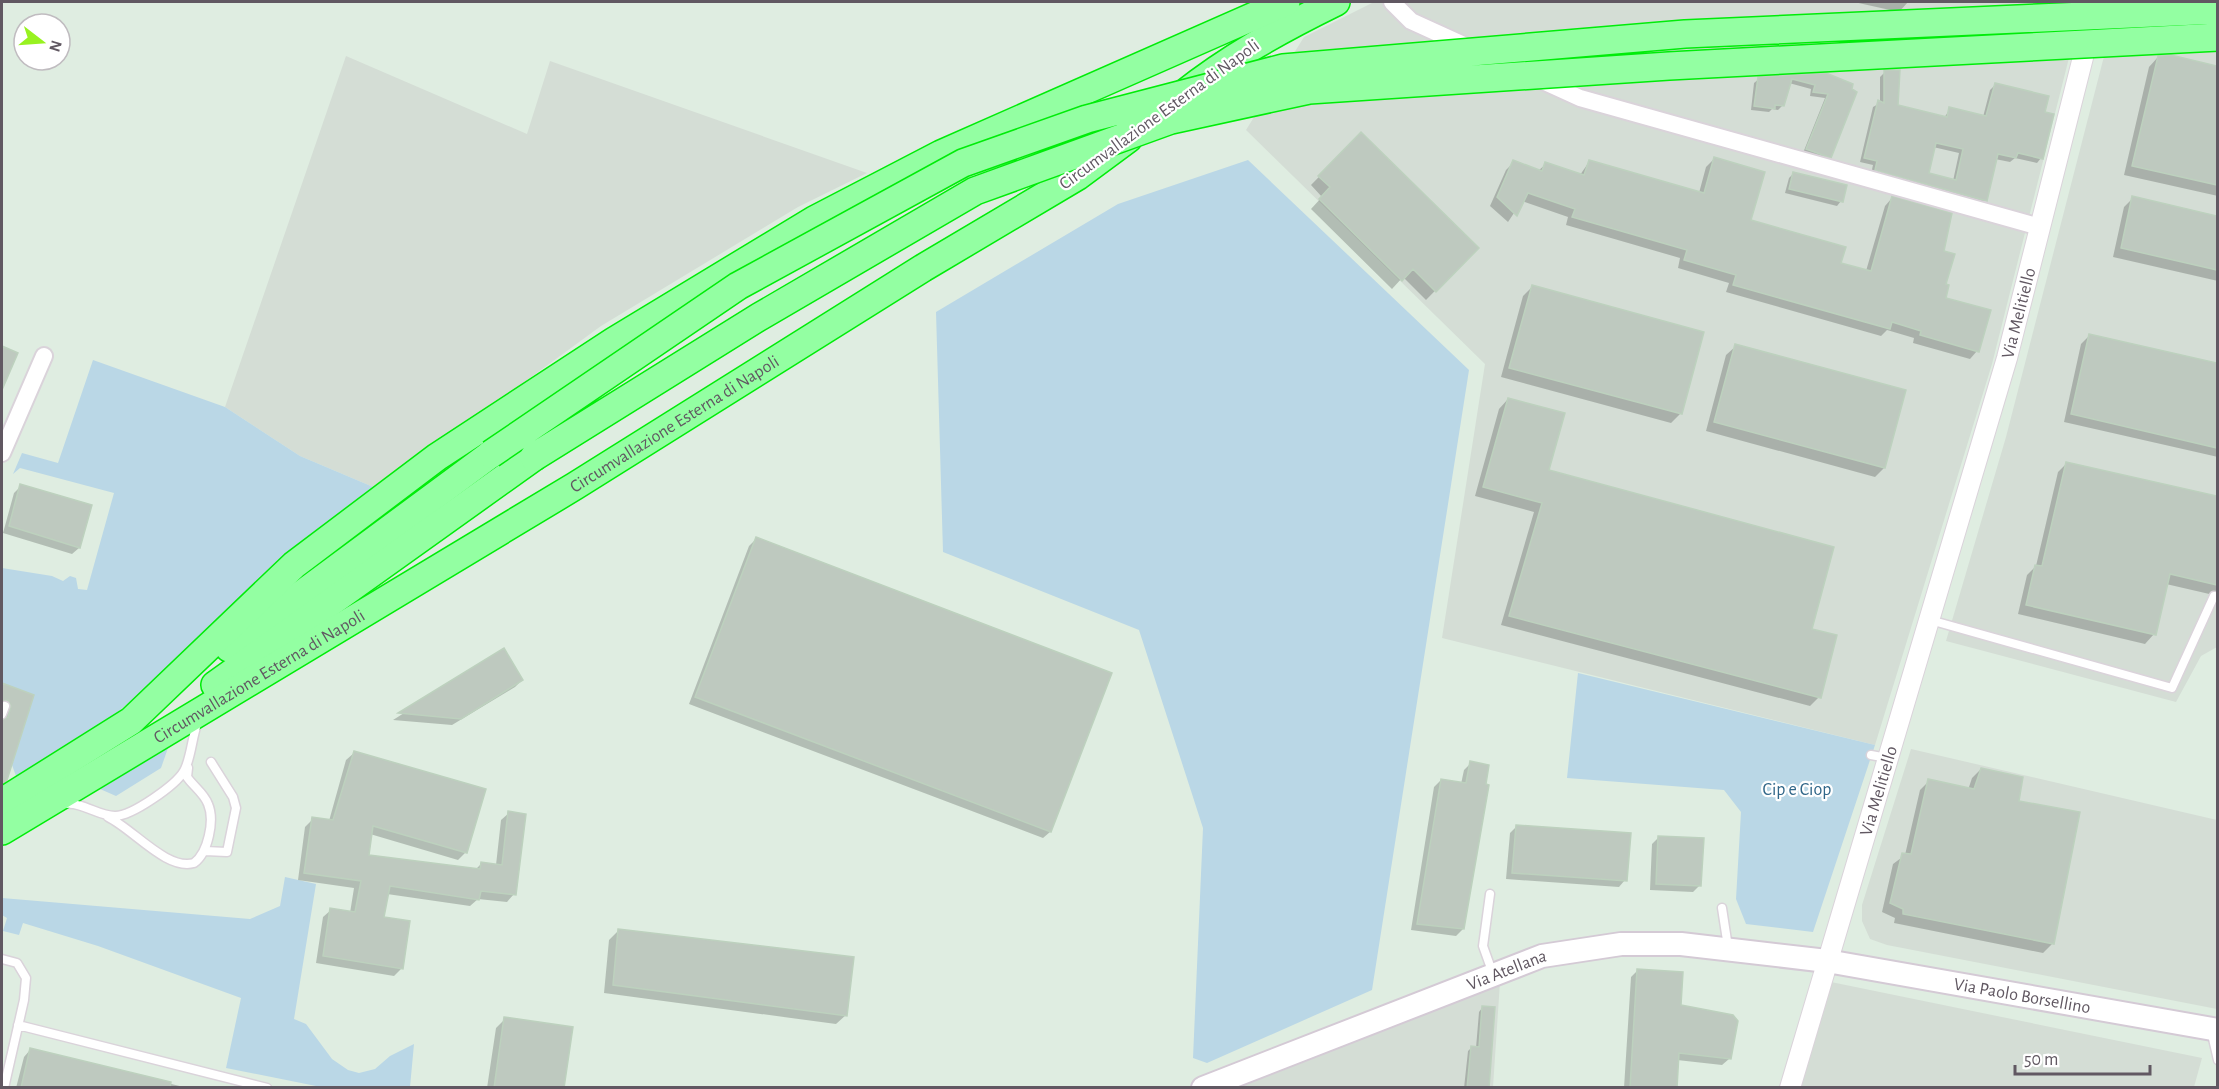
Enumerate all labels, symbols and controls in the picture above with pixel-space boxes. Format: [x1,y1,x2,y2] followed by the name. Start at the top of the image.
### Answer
[12,12,72,72] north arrow
[1056,36,1263,193] street label: Circumvallazione Esterna di Napoli
[46,38,65,54] text: N
[1999,266,2040,361] street label: Via Melitiello
[567,353,782,497] street label: Circumvallazione Esterna di Napoli
[151,607,368,747] street label: Circumvallazione Esterna di Napoli
[1857,744,1901,838] street label: Via Melitiello
[1763,781,1831,799] park label: Cip e Ciop
[1465,947,1548,994] street label: Via Atellana
[1952,976,2092,1017] street label: Via Paolo Borsellino
[2015,1038,2150,1076] scale bar
[2024,1051,2058,1069] text: 50 m

